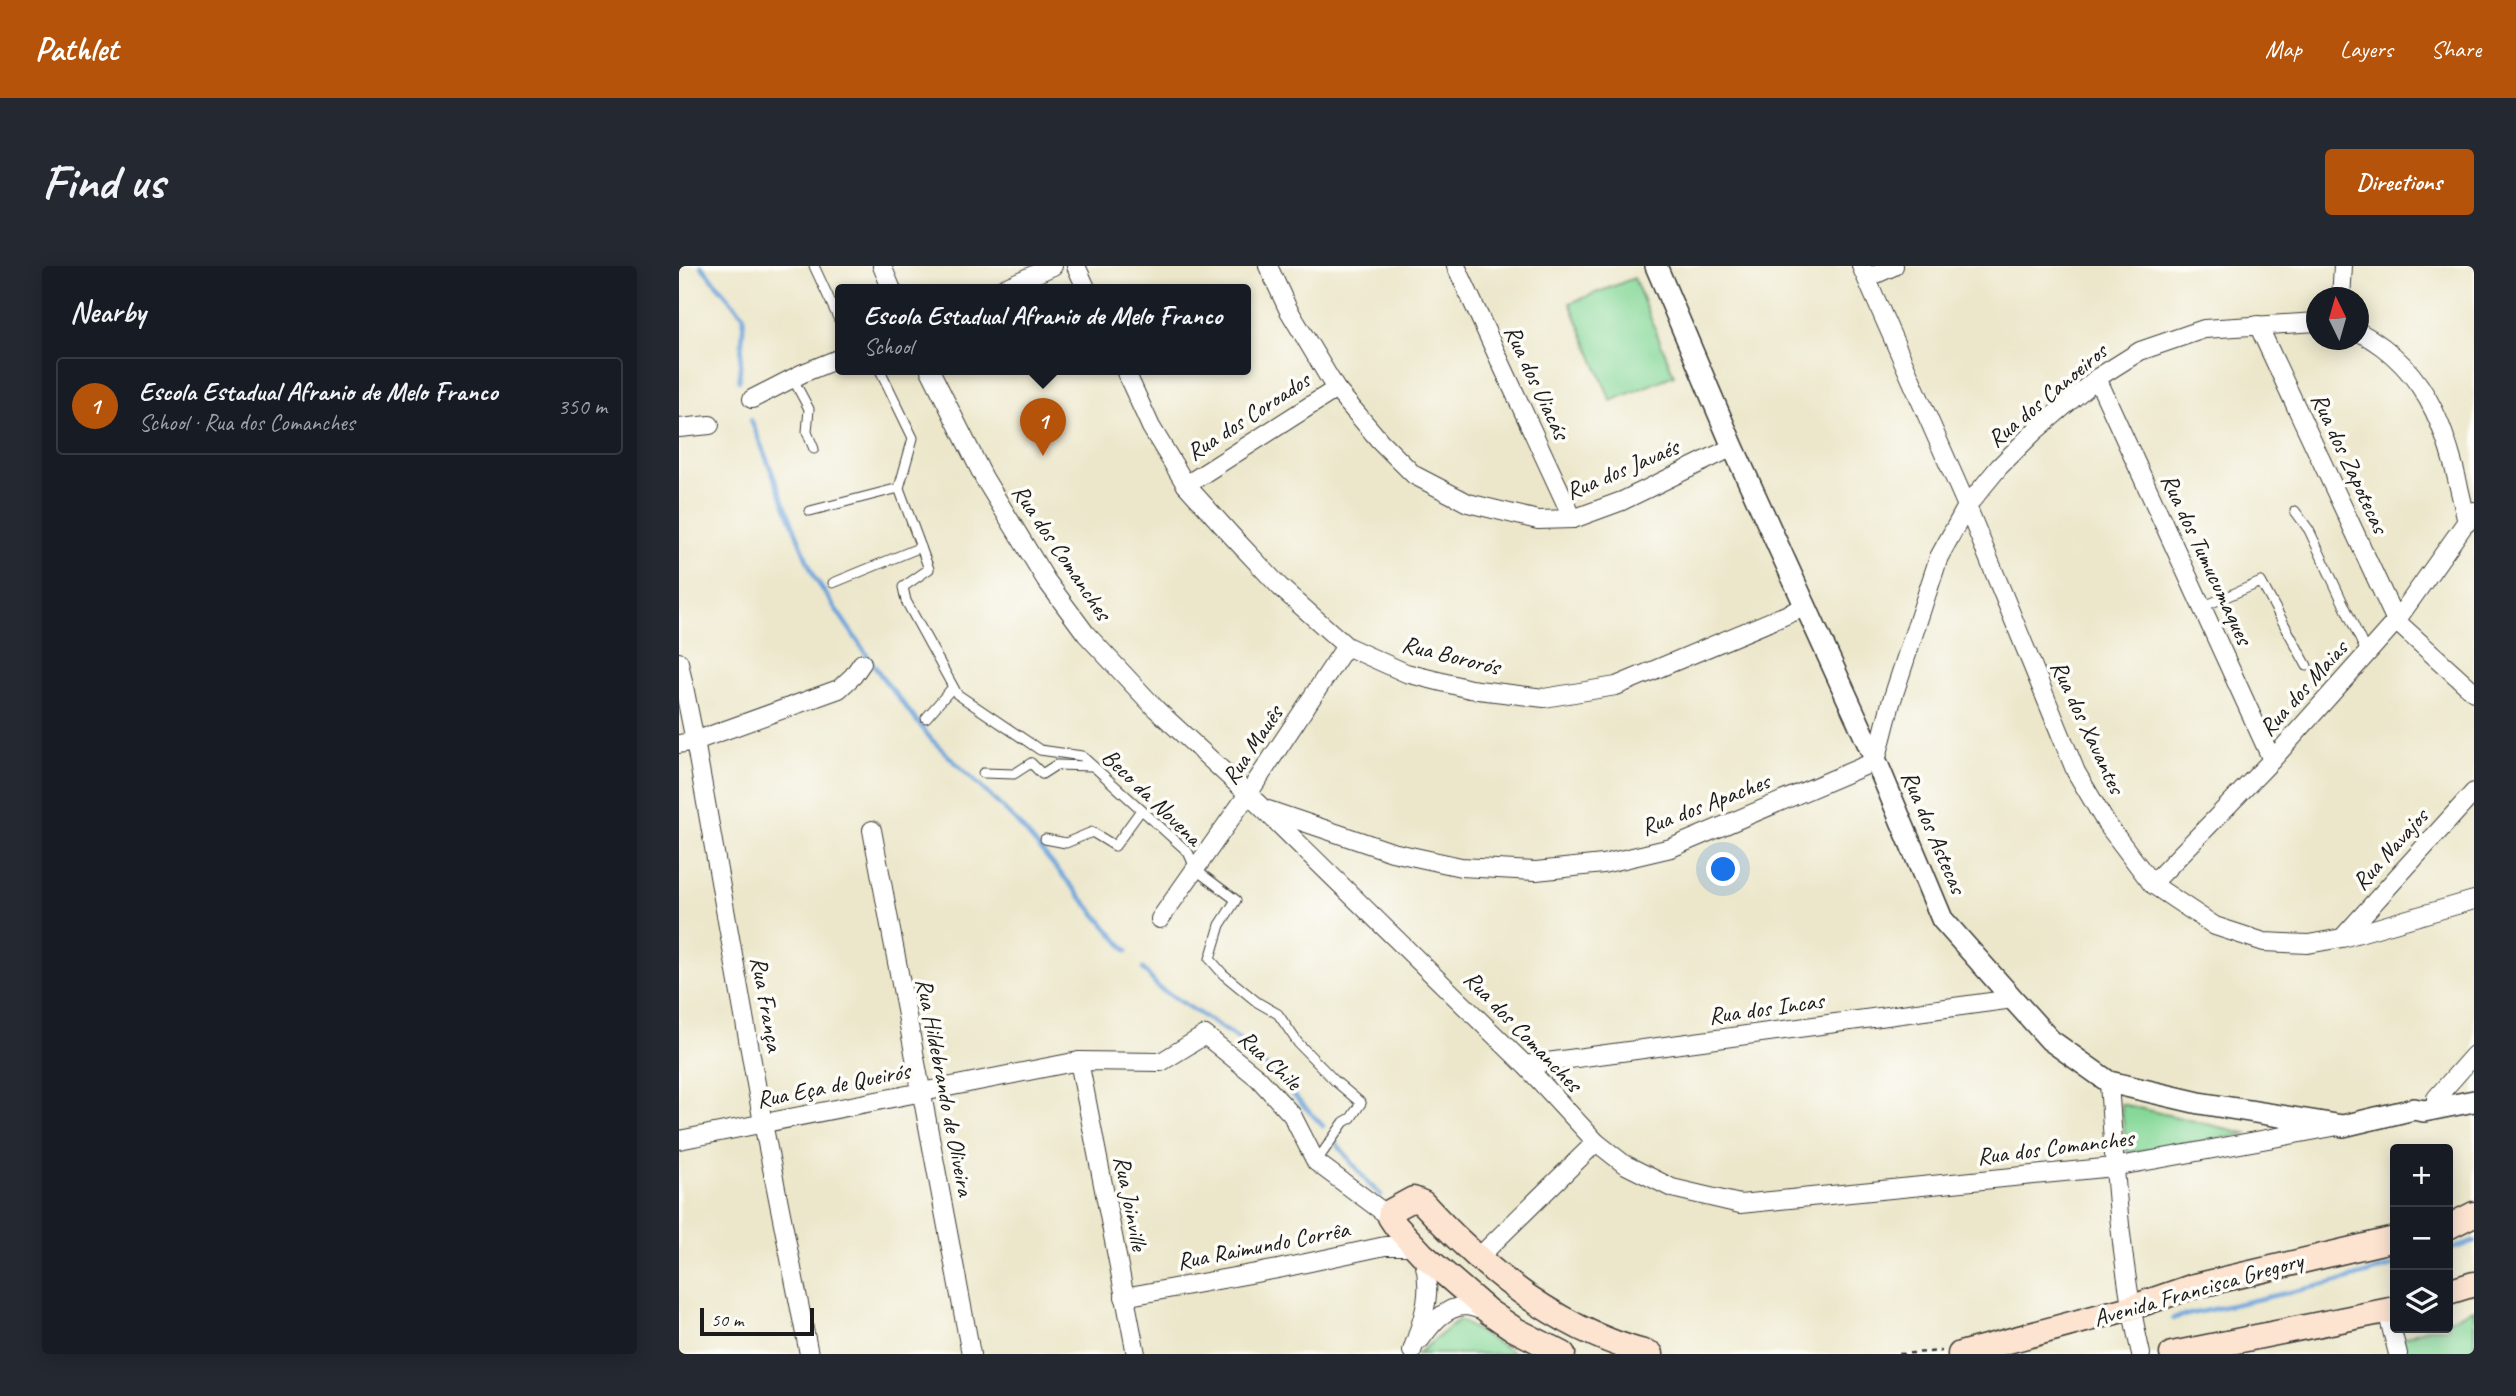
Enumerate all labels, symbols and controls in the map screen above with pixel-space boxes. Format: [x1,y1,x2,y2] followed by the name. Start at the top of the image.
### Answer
[35,28,118,70] text: Pathlet
[2265,34,2302,64] text: Map
[2340,34,2393,64] text: Layers
[2431,34,2481,64] text: Share
[2325,149,2474,215] button: Directions
[42,151,164,213] text: Find us
[835,284,1251,375] popup
[2306,287,2369,350] north arrow
[70,293,146,331] text: Nearby
[864,299,1222,332] text: Escola Estadual Afranio de Melo Franco
[1498,320,1578,446] street label: Rua dos Uiacás
[864,332,913,361] text: School
[1981,335,2114,454] street label: Rua dos Canoeiros
[1181,364,1317,467] street label: Rua dos Coroados
[139,375,498,408] text: Escola Estadual Afranio de Melo Franco
[2304,388,2396,540] street label: Rua dos Zapotecas
[90,392,100,421] text: 1
[558,392,607,421] text: 350 m
[1020,398,1066,456] pin: 1
[139,408,355,437] text: School · Rua dos Comanches
[1561,431,1685,506] street label: Rua dos Javaés
[2154,469,2261,652] street label: Rua dos Tumucumaques
[1006,478,1120,628] street label: Rua dos Comanches
[1399,628,1506,682] street label: Rua Bororós
[2252,633,2355,742] street label: Rua dos Maias
[2044,656,2133,800] street label: Rua dos Xavantes
[1215,698,1291,790] street label: Rua Mauês
[1096,742,1210,854] street label: Beco da Novena
[1636,765,1775,842] street label: Rua dos Apaches
[1895,766,1974,900] street label: Rua dos Astecas
[2346,801,2436,896] street label: Rua Navajos
[1706,852,1740,886] your location
[744,954,790,1055] street label: Rua França
[1458,964,1590,1100] street label: Rua dos Comanches
[909,976,981,1200] street label: Rua Hildebrando de Oliveira
[1706,985,1827,1031] street label: Rua dos Incas
[1232,1023,1309,1098] street label: Rua Chile
[754,1055,915,1115] street label: Rua Eça de Queirós
[1975,1122,2138,1171] street label: Rua dos Comanches
[2390,1144,2453,1333] map controls
[2390,1144,2453,1207] button: +
[1107,1153,1155,1255] street label: Rua Joinville
[2390,1207,2453,1270] button: −
[1174,1213,1353,1276] street label: Rua Raimundo Corrêa
[2090,1244,2308,1333] street label: Avenida Francisca Gregory
[2390,1270,2453,1333] button: layers
[700,1305,814,1337] scale bar
[711,1308,743,1332] text: 50 m

